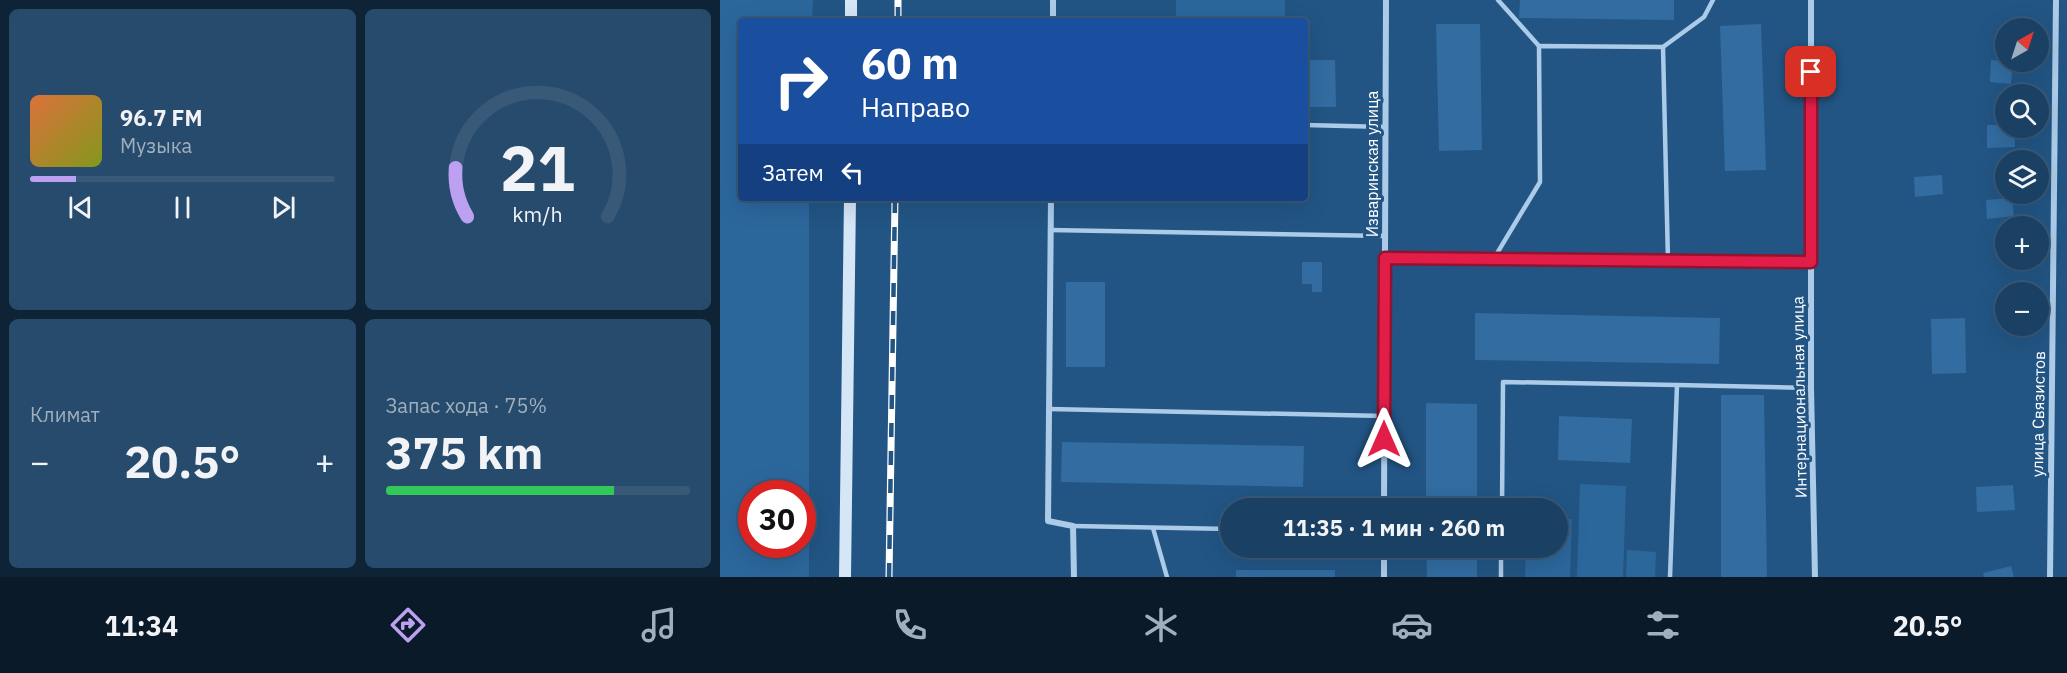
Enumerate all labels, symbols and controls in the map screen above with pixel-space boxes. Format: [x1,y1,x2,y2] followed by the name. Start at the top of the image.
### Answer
[1995,18,2049,72] north arrow
[1995,18,2049,336] map controls
[861,36,959,91] text: 60 m
[762,42,840,120] icon: right
[1785,46,1836,97] pin
[1794,55,1827,88] icon: arrive
[1995,84,2049,138] button: search
[861,89,970,124] text: Направо
[1362,90,1382,237] street label: Изваринская улица
[120,103,203,132] text: 96.7 FM
[500,127,575,208] text: 21
[120,132,192,159] text: Музыка
[1995,150,2049,204] button: layers
[836,156,869,189] icon: left
[762,158,824,187] text: Затем
[64,191,97,224] icon: previous
[166,191,199,224] icon: pause
[267,191,300,224] icon: next
[513,200,563,228] text: km/h
[1995,216,2049,270] button: +
[1995,282,2049,336] button: −
[1787,295,1811,498] street label: Интернациональная улица
[2027,351,2049,477] street label: улица Связистов
[386,392,547,419] text: Запас хода · 75%
[30,401,100,428] text: Климат
[1352,407,1416,471] position arrow
[386,423,543,481] text: 375 km
[124,432,240,490] text: 20.5°
[30,440,50,483] text: −
[315,440,334,483] text: +
[738,480,816,558] speed limit sign: 30
[1283,513,1505,542] text: 11:35 · 1 мин · 260 m
[387,604,429,646] icon: directions
[638,604,680,646] icon: music
[889,604,931,646] icon: phone
[1140,604,1182,646] icon: climate
[1391,604,1433,646] icon: car
[1642,604,1684,646] icon: filters
[104,608,178,643] text: 11:34
[1893,608,1962,643] text: 20.5°

